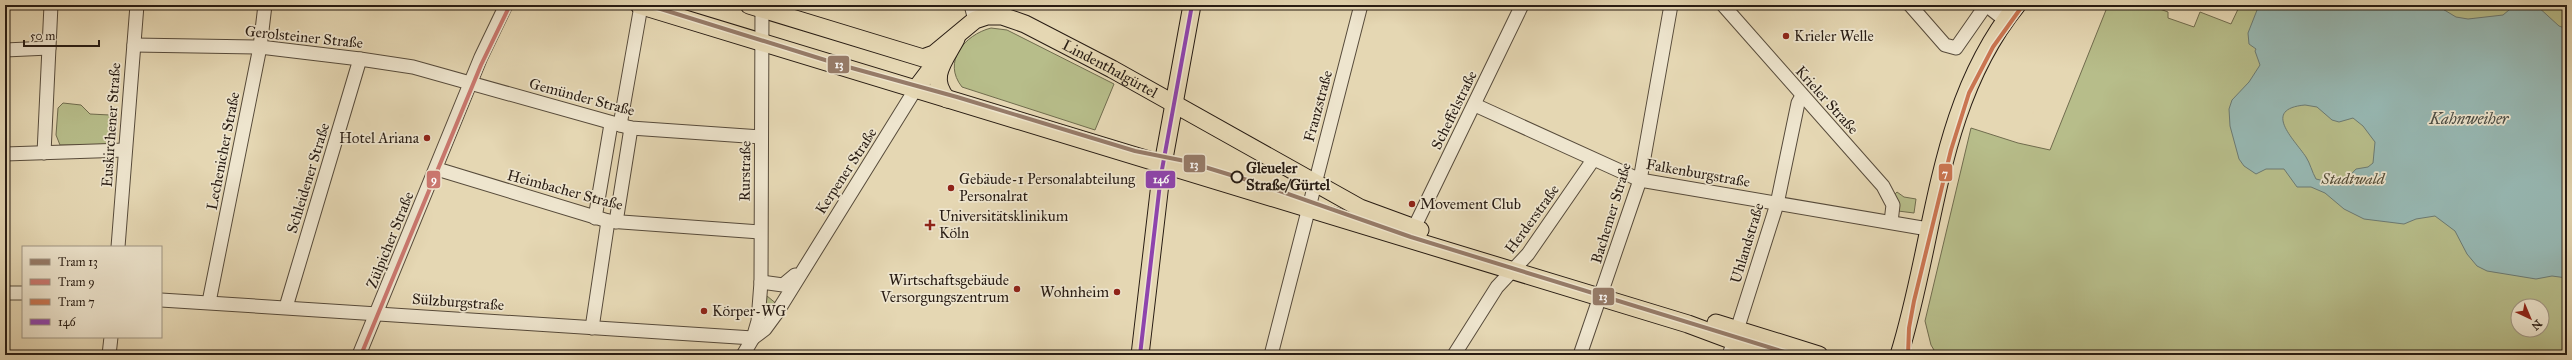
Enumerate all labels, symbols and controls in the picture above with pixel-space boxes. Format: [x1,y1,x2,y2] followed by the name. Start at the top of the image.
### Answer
[24,22,99,48] scale bar
[244,22,364,52] street label: Gerolsteiner Straße
[1794,27,1874,45] place label: Krieler Welle
[30,29,55,43] text: 50 m
[1781,31,1791,41] marker: Krieler Welle
[1059,36,1162,102] street label: Lindenthalgürtel
[827,55,850,74] line badge: 13
[835,58,843,72] text: 13
[98,62,124,188] street label: Euskirchener Straße
[1792,62,1862,138] street label: Krieler Straße
[1300,68,1336,144] street label: Franzstraße
[1427,68,1481,152] street label: Scheffelstraße
[527,74,637,120] street label: Gemünder Straße
[203,90,243,212] street label: Lechenicher Straße
[2428,109,2510,128] water label: Kahnweiher
[283,121,333,235] street label: Schleidener Straße
[811,124,881,218] street label: Kerpener Straße
[339,129,420,147] place label: Hotel Ariana
[422,133,432,143] marker: Hotel Ariana
[735,140,755,202] street label: Rurstraße
[1183,154,1206,173] line badge: 13
[1644,155,1752,191] street label: Falkenburgstraße
[1190,158,1198,172] text: 13
[1246,159,1331,194] place label: Gleueler Straße/Gürtel
[1587,160,1635,266] street label: Bachemer Straße
[1938,163,1953,182] line badge: 7
[505,166,625,214] street label: Heimbacher Straße
[1942,167,1948,180] text: 7
[426,170,441,189] line badge: 9
[959,170,1136,205] place label: Gebäude-1 Personalabteilung Personalrat
[1145,170,1176,189] line badge: 146
[1230,170,1244,184] marker: Gleueler Straße/Gürtel
[2321,170,2386,188] park label: Stadtwald
[431,173,437,187] text: 9
[1153,173,1170,187] text: 146
[1501,181,1563,257] street label: Herderstraße
[946,183,956,193] marker: Gebäude-1 Personalabteilung Personalrat
[362,189,418,291] street label: Zülpicher Straße
[1420,195,1521,213] place label: Movement Club
[1407,199,1417,209] marker: Movement Club
[1726,201,1768,285] street label: Uhlandstraße
[939,207,1069,242] place label: Universitätsklinikum Köln
[924,219,936,231] marker: Universitätsklinikum Köln
[22,246,162,338] legend
[58,255,98,269] text: Tram 13
[879,271,1009,306] place label: Wirtschaftsgebäude Versorgungszentrum
[58,275,95,289] text: Tram 9
[1040,283,1109,301] place label: Wohnheim
[1012,284,1022,294] marker: Wirtschaftsgebäude Versorgungszentrum
[1112,287,1122,297] marker: Wohnheim
[1592,287,1615,306] line badge: 13
[411,290,505,314] street label: Sülzburgstraße
[1599,290,1607,304] text: 13
[58,295,95,309] text: Tram 7
[2510,298,2550,338] north arrow
[712,302,786,320] place label: Körper-WG
[699,306,709,316] marker: Körper-WG
[58,315,76,329] text: 146
[2528,317,2544,333] text: N

